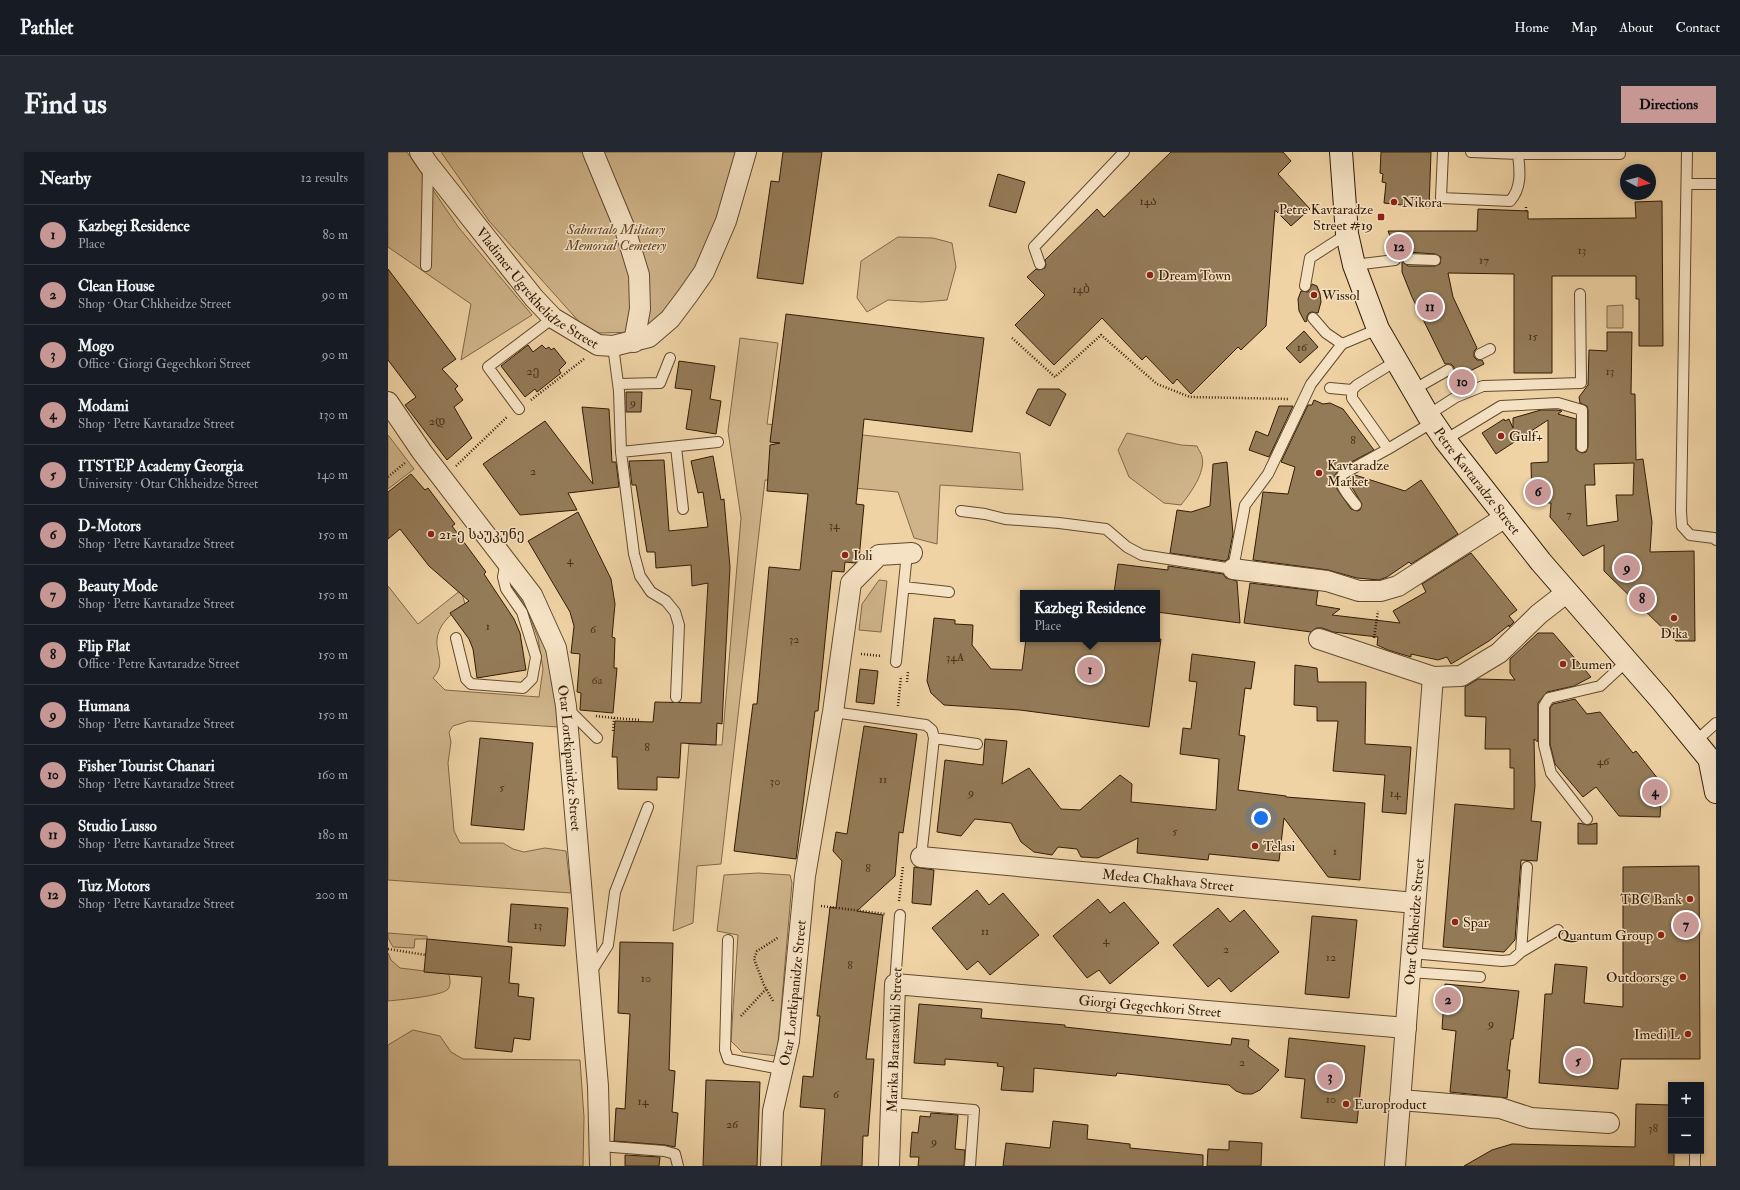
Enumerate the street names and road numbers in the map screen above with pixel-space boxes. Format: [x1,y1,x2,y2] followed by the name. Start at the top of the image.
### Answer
[472,224,602,353] street label: Vladimer Ugrekhelidze Street
[1430,424,1524,538] street label: Petre Kavtaradze Street
[553,684,585,832] street label: Otar Lortkipanidze Street
[1401,857,1428,986] street label: Otar Chkheidze Street
[1101,866,1235,895] street label: Medea Chakhava Street
[776,919,810,1068] street label: Otar Lortkipanidze Street
[883,967,906,1113] street label: Marika Baratasvhili Street
[1078,992,1222,1021] street label: Giorgi Gegechkori Street

